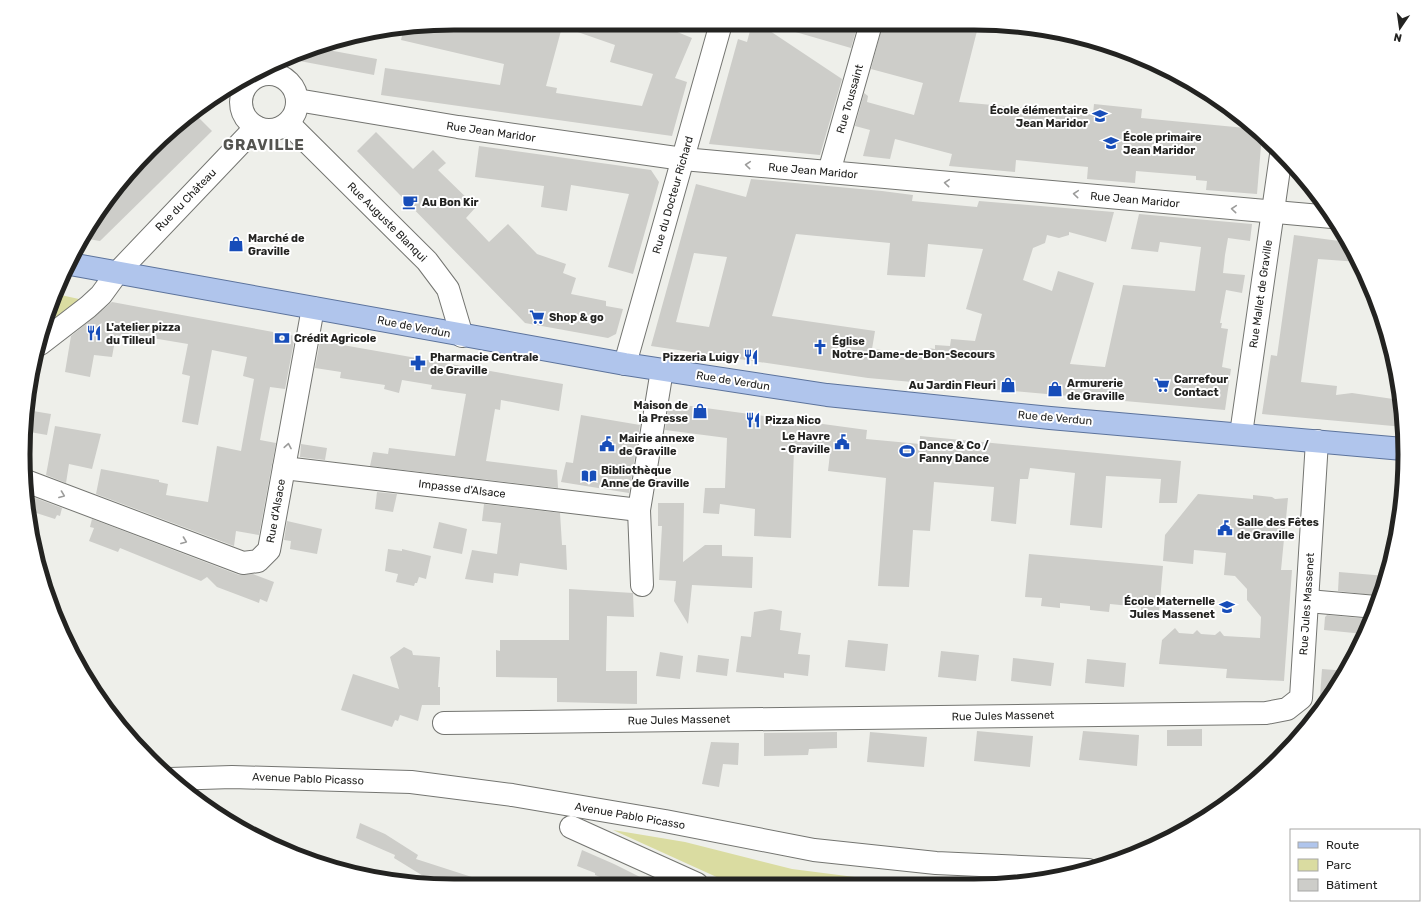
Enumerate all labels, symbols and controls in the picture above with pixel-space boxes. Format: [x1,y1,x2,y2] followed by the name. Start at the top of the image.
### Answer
[1380,8,1420,48] north arrow
[1392,30,1403,44] text: N
[834,62,866,135] street label: Rue Toussaint
[990,104,1088,130] place label: École élémentaire Jean Maridor
[1091,107,1109,125] school or university icon: École élémentaire Jean Maridor
[446,119,537,145] street label: Rue Jean Maridor
[1123,131,1202,157] place label: École primaire Jean Maridor
[1102,134,1120,152] school or university icon: École primaire Jean Maridor
[650,135,696,255] street label: Rue du Docteur Richard
[223,136,305,154] district label: GRAVILLE
[745,160,751,169] one-way arrow
[768,161,859,181] street label: Rue Jean Maridor
[153,166,219,234] street label: Rue du Château
[944,178,950,187] one-way arrow
[345,180,429,264] street label: Rue Auguste Blanqui
[1073,190,1079,199] one-way arrow
[1090,190,1181,210] street label: Rue Jean Maridor
[401,193,419,211] cafe icon: Au Bon Kir
[422,196,479,209] place label: Au Bon Kir
[1231,205,1237,214] one-way arrow
[248,232,305,258] place label: Marché de Graville
[227,235,245,253] shop icon: Marché de Graville
[1247,239,1275,349] street label: Rue Mallet de Graville
[528,308,546,326] supermarket icon: Shop & go
[549,311,604,324] place label: Shop & go
[376,314,452,340] street label: Rue de Verdun
[106,321,181,347] place label: L'atelier pizza du Tilleul
[85,324,103,342] restaurant icon: L'atelier pizza du Tilleul
[273,329,291,347] bank icon: Crédit Agricole
[294,332,377,345] place label: Crédit Agricole
[832,335,995,361] place label: Église Notre-Dame-de-Bon-Secours
[811,338,829,356] church icon: Église Notre-Dame-de-Bon-Secours
[742,348,760,366] restaurant icon: Pizzeria Luigy
[430,351,539,377] place label: Pharmacie Centrale de Graville
[663,351,739,364] place label: Pizzeria Luigy
[409,354,427,372] pharmacy icon: Pharmacie Centrale de Graville
[695,369,771,393] street label: Rue de Verdun
[1174,373,1228,399] place label: Carrefour Contact
[999,376,1017,394] shop icon: Au Jardin Fleuri
[1153,376,1171,394] supermarket icon: Carrefour Contact
[1067,377,1125,403] place label: Armurerie de Graville
[909,379,996,392] place label: Au Jardin Fleuri
[1046,380,1064,398] shop icon: Armurerie de Graville
[634,399,688,425] place label: Maison de la Presse
[691,402,709,420] shop icon: Maison de la Presse
[1017,408,1093,428] street label: Rue de Verdun
[744,411,762,429] restaurant icon: Pizza Nico
[765,414,821,427] place label: Pizza Nico
[781,430,830,456] place label: Le Havre - Graville
[619,432,695,458] place label: Mairie annexe de Graville
[833,433,851,451] public building icon: Le Havre - Graville
[598,435,616,453] public building icon: Mairie annexe de Graville
[919,439,990,465] place label: Dance & Co / Fanny Dance
[898,442,916,460] sports icon: Dance & Co / Fanny Dance
[283,443,292,449] one-way arrow
[601,464,690,490] place label: Bibliothèque Anne de Graville
[580,467,598,485] library icon: Bibliothèque Anne de Graville
[418,477,506,501] street label: Impasse d'Alsace
[264,478,288,544] street label: Rue d'Alsace
[59,490,66,498] one-way arrow
[1237,516,1319,542] place label: Salle des Fêtes de Graville
[1216,519,1234,537] public building icon: Salle des Fêtes de Graville
[180,536,187,544] one-way arrow
[1297,552,1317,656] street label: Rue Jules Massenet
[1124,595,1215,621] place label: École Maternelle Jules Massenet
[1218,598,1236,616] school or university icon: École Maternelle Jules Massenet
[952,709,1055,723] street label: Rue Jules Massenet
[628,713,731,727] street label: Rue Jules Massenet
[252,771,364,787] street label: Avenue Pablo Picasso
[574,800,686,832] street label: Avenue Pablo Picasso
[1290,829,1420,901] legend
[1326,838,1360,852] text: Route
[1326,858,1352,872] text: Parc
[1326,878,1378,892] text: Bâtiment

